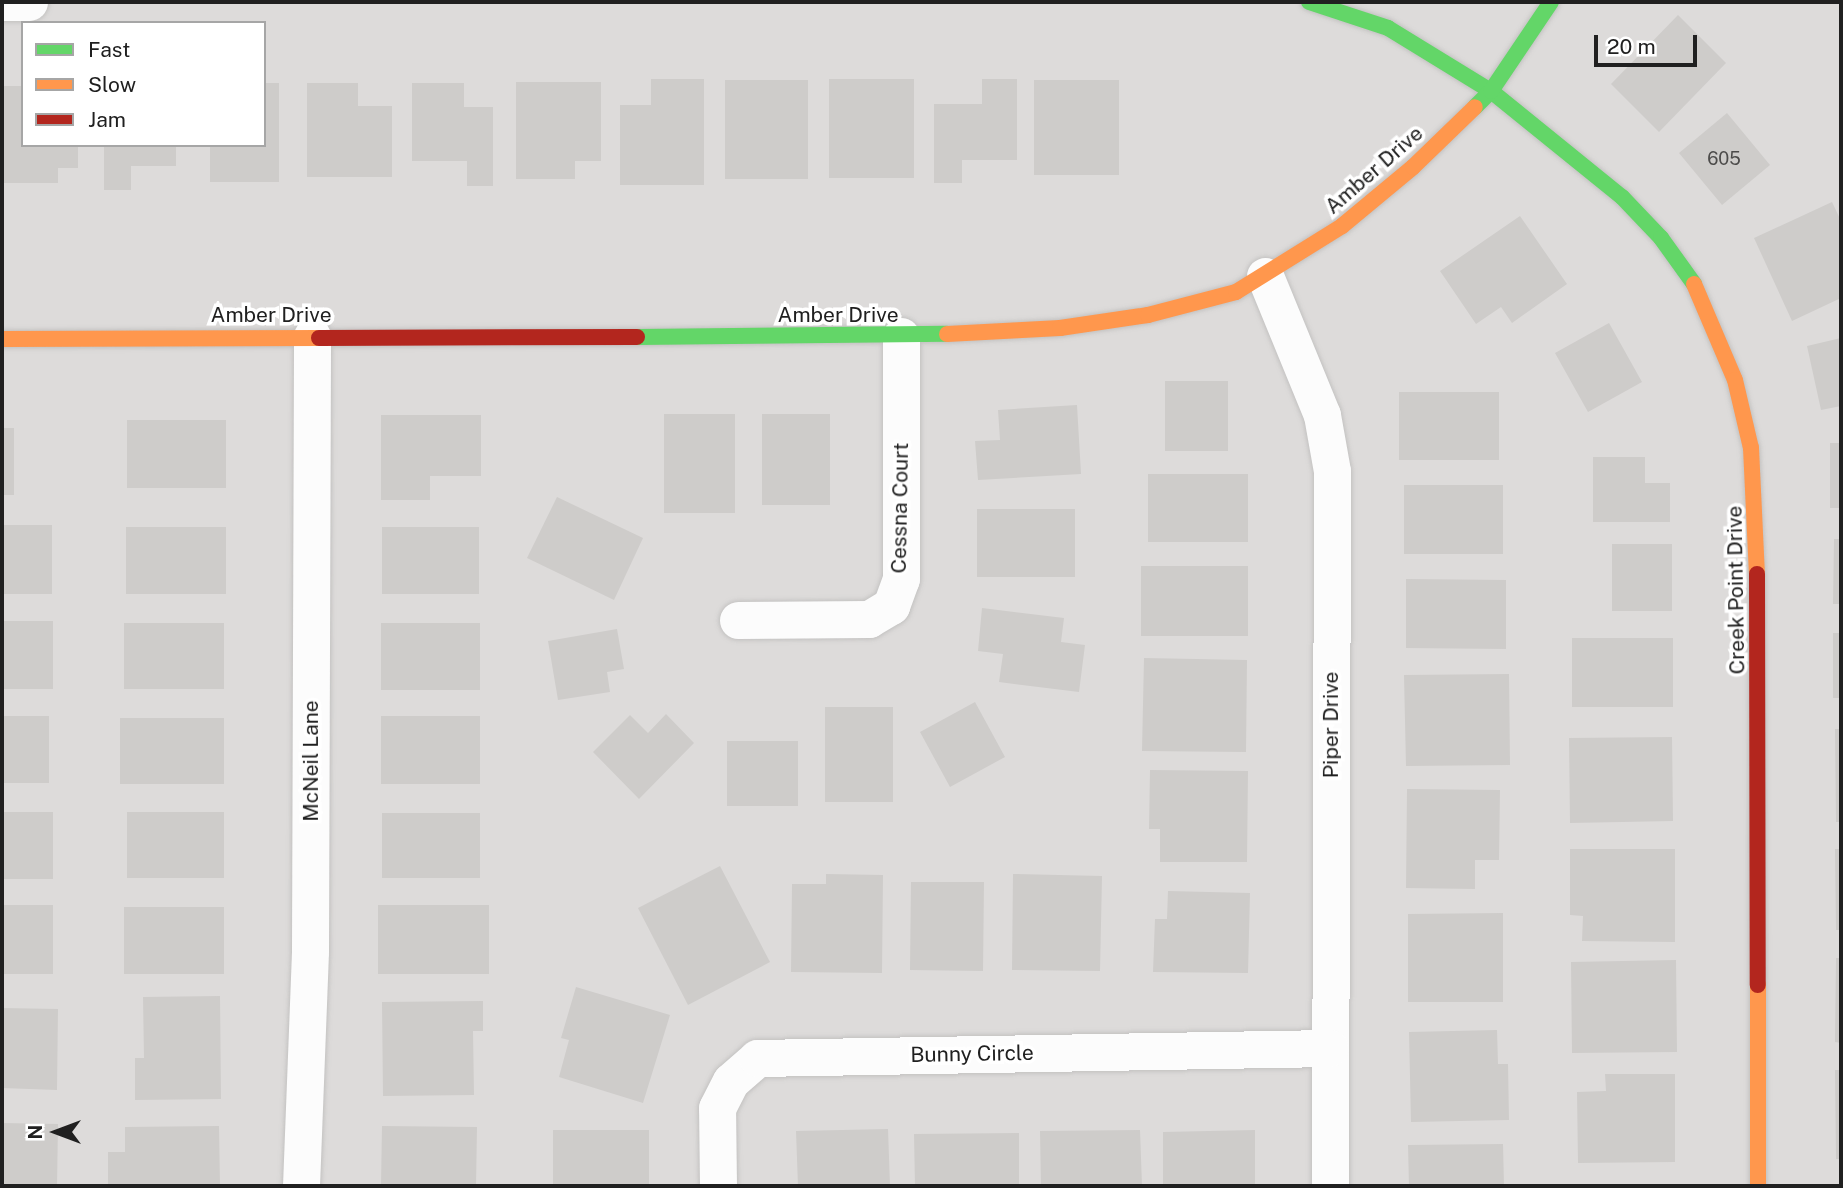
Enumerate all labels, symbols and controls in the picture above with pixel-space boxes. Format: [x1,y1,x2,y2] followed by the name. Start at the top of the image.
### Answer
[21,21,266,147] legend
[1598,21,1701,65] scale bar
[1607,34,1656,59] text: 20 m
[88,37,130,62] text: Fast
[88,72,136,97] text: Slow
[88,107,126,132] text: Jam
[1320,121,1428,219] street label: Amber Drive
[1707,148,1741,170] house number: 605
[210,302,332,328] street label: Amber Drive
[777,302,899,328] street label: Amber Drive
[886,442,914,574] street label: Cessna Court
[1722,505,1750,675] street label: Creek Point Drive
[1318,672,1344,778] street label: Piper Drive
[298,700,324,822] street label: McNeil Lane
[910,1040,1034,1068] street label: Bunny Circle
[21,1097,91,1167] north arrow
[24,1125,46,1139] text: N

